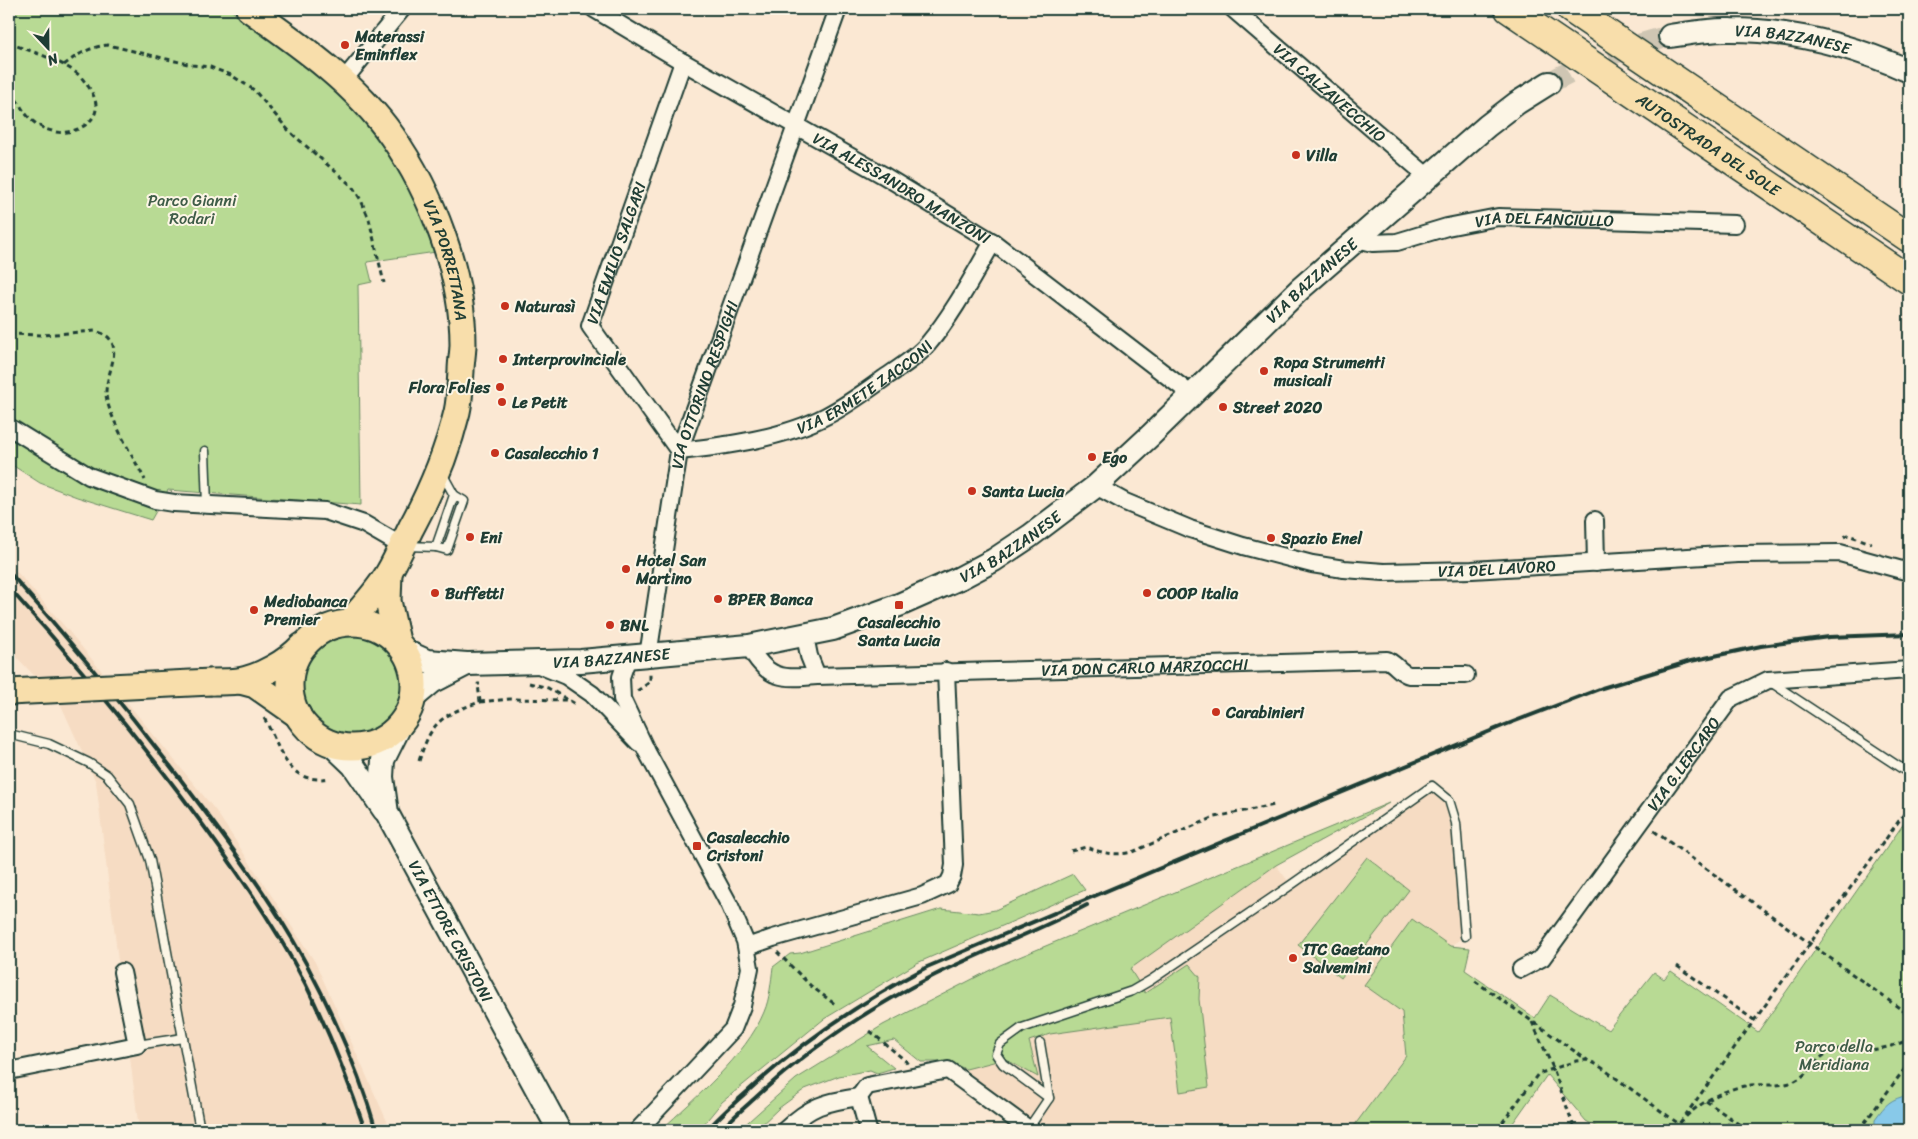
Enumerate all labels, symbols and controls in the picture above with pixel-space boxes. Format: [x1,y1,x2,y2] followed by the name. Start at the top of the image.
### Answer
[1735,16,1855,63] street label: VIA BAZZANESE
[22,22,72,72] north arrow
[354,22,426,69] place label: Materassi Eminflex
[1266,36,1393,150] street label: VIA CALZAVECCHIO
[339,39,351,51] marker: Materassi Eminflex
[43,46,63,73] text: N
[1629,85,1787,205] street label: AUTOSTRADA DEL SOLE
[807,124,996,252] street label: VIA ALESSANDRO MANZONI
[1306,141,1338,170] place label: Villa
[1290,149,1302,161] marker: Villa
[578,178,655,328] street label: VIA EMILIO SALGARI
[148,186,237,233] park label: Parco Gianni Rodari
[415,195,476,322] street label: VIA PORRETTANA
[1472,203,1614,236] street label: VIA DEL FANCIULLO
[1259,230,1366,331] street label: VIA BAZZANESE
[514,292,576,321] place label: Naturasì
[662,296,747,471] street label: VIA OTTORINO RESPIGHI
[499,300,511,312] marker: Naturasì
[793,333,941,442] street label: VIA ERMETE ZACCONI
[512,345,626,374] place label: Interprovinciale
[1273,348,1386,395] place label: Ropa Strumenti musicali
[497,353,509,365] marker: Interprovinciale
[1258,365,1270,377] marker: Ropa Strumenti musicali
[408,373,491,402] place label: Flora Folies
[494,381,506,393] marker: Flora Folies
[512,388,568,417] place label: Le Petit
[1232,393,1322,422] place label: Street 2020
[496,396,508,408] marker: Le Petit
[1217,401,1229,413] marker: Street 2020
[504,439,599,468] place label: Casalecchio 1
[1102,443,1128,472] place label: Ego
[489,447,501,459] marker: Casalecchio 1
[1086,451,1098,463] marker: Ego
[981,477,1065,506] place label: Santa Lucia
[966,485,978,497] marker: Santa Lucia
[954,502,1069,591] street label: VIA BAZZANESE
[480,523,504,552] place label: Eni
[1280,524,1363,553] place label: Spazio Enel
[464,531,476,543] marker: Eni
[1265,532,1277,544] marker: Spazio Enel
[635,546,706,593] place label: Hotel San Martino
[1438,551,1557,586] street label: VIA DEL LAVORO
[620,563,632,575] marker: Hotel San Martino
[445,579,504,608] place label: Buffetti
[1156,579,1239,608] place label: COOP Italia
[728,585,814,614] place label: BPER Banca
[263,587,348,634] place label: Mediobanca Premier
[429,587,441,599] marker: Buffetti
[1141,587,1153,599] marker: COOP Italia
[712,593,724,605] marker: BPER Banca
[893,599,905,611] marker: Casalecchio Santa Lucia
[248,604,260,616] marker: Mediobanca Premier
[857,608,941,655] place label: Casalecchio Santa Lucia
[620,611,649,640] place label: BNL
[604,619,616,631] marker: BNL
[553,639,672,677] street label: VIA BAZZANESE
[1041,650,1249,685] street label: VIA DON CARLO MARZOCCHI
[1225,698,1304,727] place label: Carabinieri
[1210,706,1222,718] marker: Carabinieri
[1639,710,1728,818] street label: VIA G.LERCARO
[706,823,790,870] place label: Casalecchio Cristoni
[691,840,703,852] marker: Casalecchio Cristoni
[400,855,501,1008] street label: VIA ETTORE CRISTONI
[1302,935,1390,982] place label: ITC Gaetano Salvemini
[1287,952,1299,964] marker: ITC Gaetano Salvemini
[1795,1032,1873,1079] park label: Parco della Meridiana

